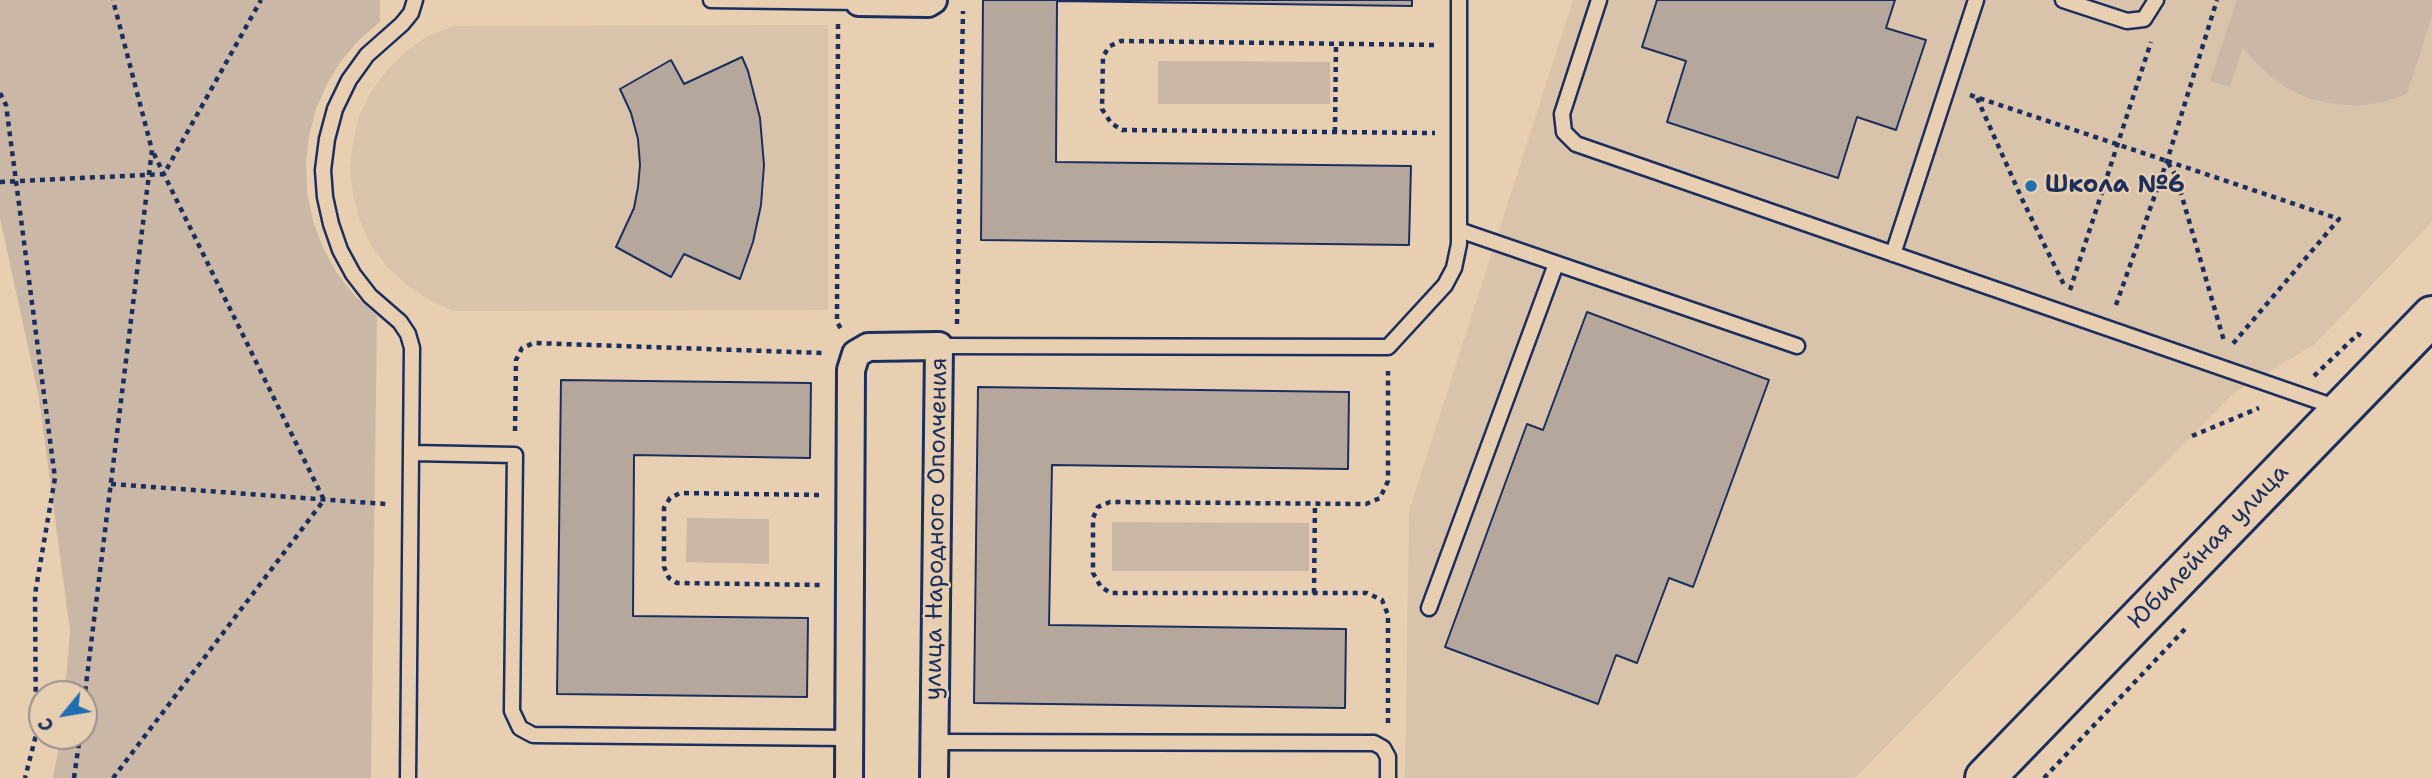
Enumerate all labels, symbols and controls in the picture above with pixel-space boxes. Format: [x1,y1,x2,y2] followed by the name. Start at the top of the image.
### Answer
[2045,172,2185,200] place label: Школа №6
[2023,178,2039,194] marker: Школа №6
[920,357,954,701] street label: улица Народного Ополчения
[2123,459,2295,635] street label: Юбилейная улица
[28,680,98,750] north arrow
[32,713,60,736] text: С

